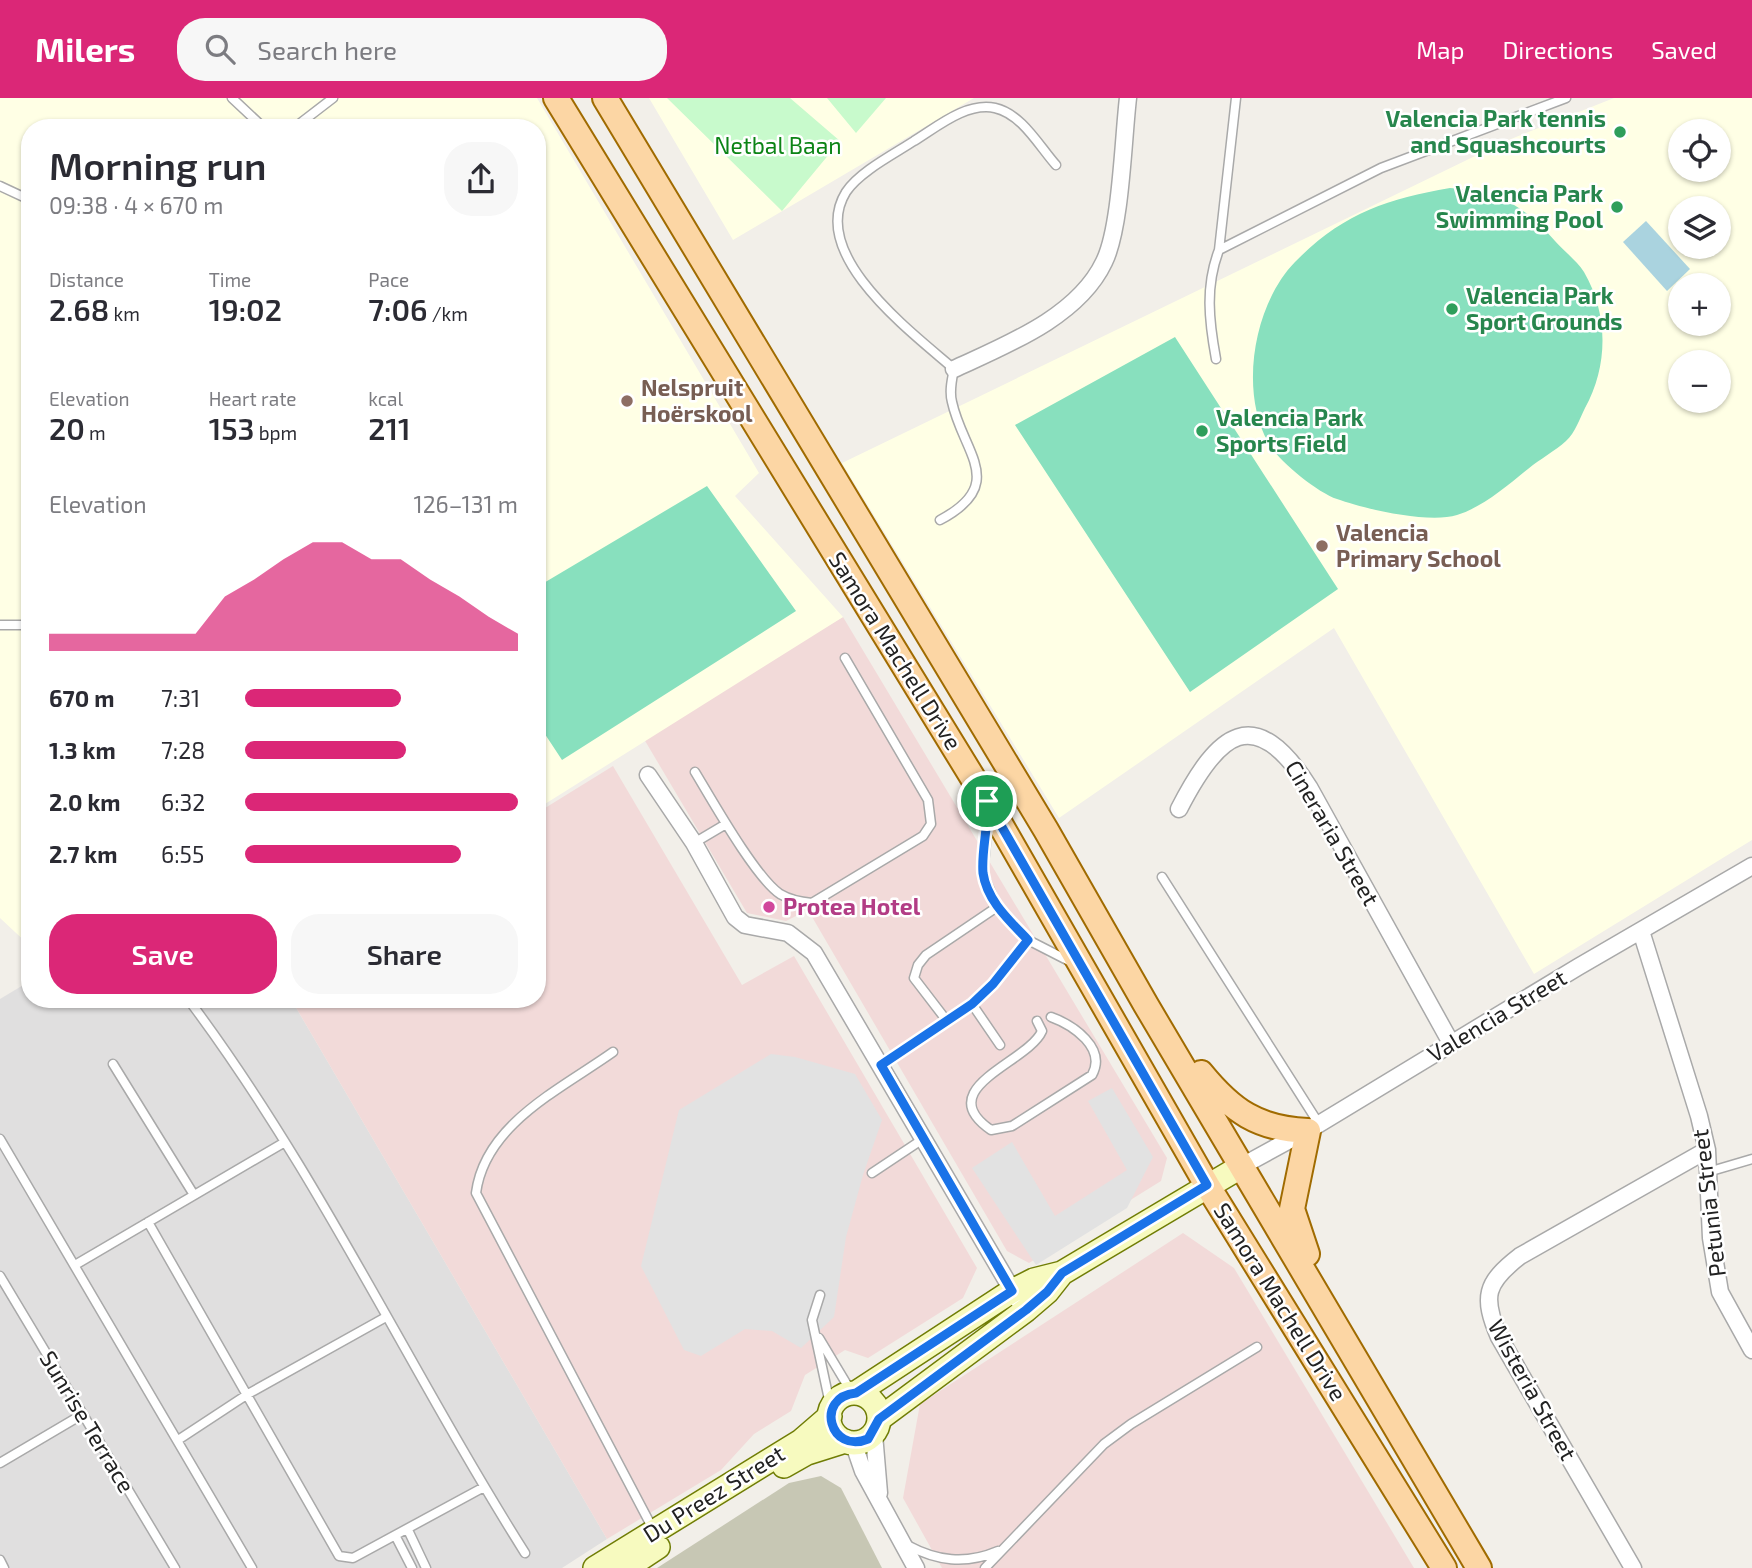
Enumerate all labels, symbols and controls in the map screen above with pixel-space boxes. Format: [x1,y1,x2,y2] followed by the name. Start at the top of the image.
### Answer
[177,18,667,81] search box
[35,29,135,69] text: Milers
[201,30,239,68] icon: search
[257,34,397,65] text: Search here
[1416,35,1464,64] text: Map
[1502,35,1613,64] text: Directions
[1651,35,1717,64] text: Saved
[1385,104,1606,158] place label: Valencia Park tennis and Squashcourts
[1668,119,1731,413] map controls
[1668,119,1731,182] button: locate
[1612,124,1628,140] marker: Valencia Park tennis and Squashcourts
[714,131,842,159] park label: Netbal Baan
[49,142,267,188] text: Morning run
[444,142,518,216] button: share
[1436,179,1603,233] place label: Valencia Park Swimming Pool
[49,191,224,219] text: 09:38 · 4 × 670 m
[1668,196,1731,259] button: layers
[1609,199,1625,215] marker: Valencia Park Swimming Pool
[49,268,124,291] text: Distance
[209,268,251,291] text: Time
[368,268,409,291] text: Pace
[1668,273,1731,336] button: +
[1466,281,1623,335] place label: Valencia Park Sport Grounds
[49,291,109,327] text: 2.68
[209,291,282,327] text: 19:02
[368,291,427,327] text: 7:06
[1444,301,1460,317] marker: Valencia Park Sport Grounds
[109,302,140,325] text: km
[427,302,468,325] text: /km
[1668,350,1731,413] button: −
[641,373,753,427] place label: Nelspruit Hoërskool
[49,387,130,410] text: Elevation
[209,387,297,410] text: Heart rate
[368,387,403,410] text: kcal
[619,393,635,409] marker: Nelspruit Hoërskool
[1216,403,1364,457] place label: Valencia Park Sports Field
[49,410,85,446] text: 20
[209,410,254,446] text: 153
[368,410,411,446] text: 211
[85,421,106,444] text: m
[254,421,297,444] text: bpm
[1194,423,1210,439] marker: Valencia Park Sports Field
[49,490,147,518] text: Elevation
[414,490,518,518] text: 126–131 m
[1336,518,1501,572] place label: Valencia Primary School
[1314,538,1330,554] marker: Valencia Primary School
[823,546,968,755] street label: Samora Machell Drive
[49,684,114,712] text: 670 m
[161,684,200,712] text: 7:31
[49,736,116,764] text: 1.3 km
[161,736,205,764] text: 7:28
[1280,755,1386,910] street label: Cineraria Street
[957,771,1017,831] pin
[968,782,1006,820] icon: arrive
[49,788,121,816] text: 2.0 km
[161,788,205,816] text: 6:32
[49,840,117,868] text: 2.7 km
[161,840,204,868] text: 6:55
[783,892,921,920] place label: Protea Hotel
[761,899,777,915] marker: Protea Hotel
[49,914,277,994] button: Save
[291,914,518,994] button: Share
[1422,963,1571,1068] street label: Valencia Street
[1685,1128,1731,1278] street label: Petunia Street
[1208,1197,1353,1406] street label: Samora Machell Drive
[1483,1314,1583,1465] street label: Wisteria Street
[35,1345,141,1498] street label: Sunrise Terrace
[638,1438,790,1548] street label: Du Preez Street

